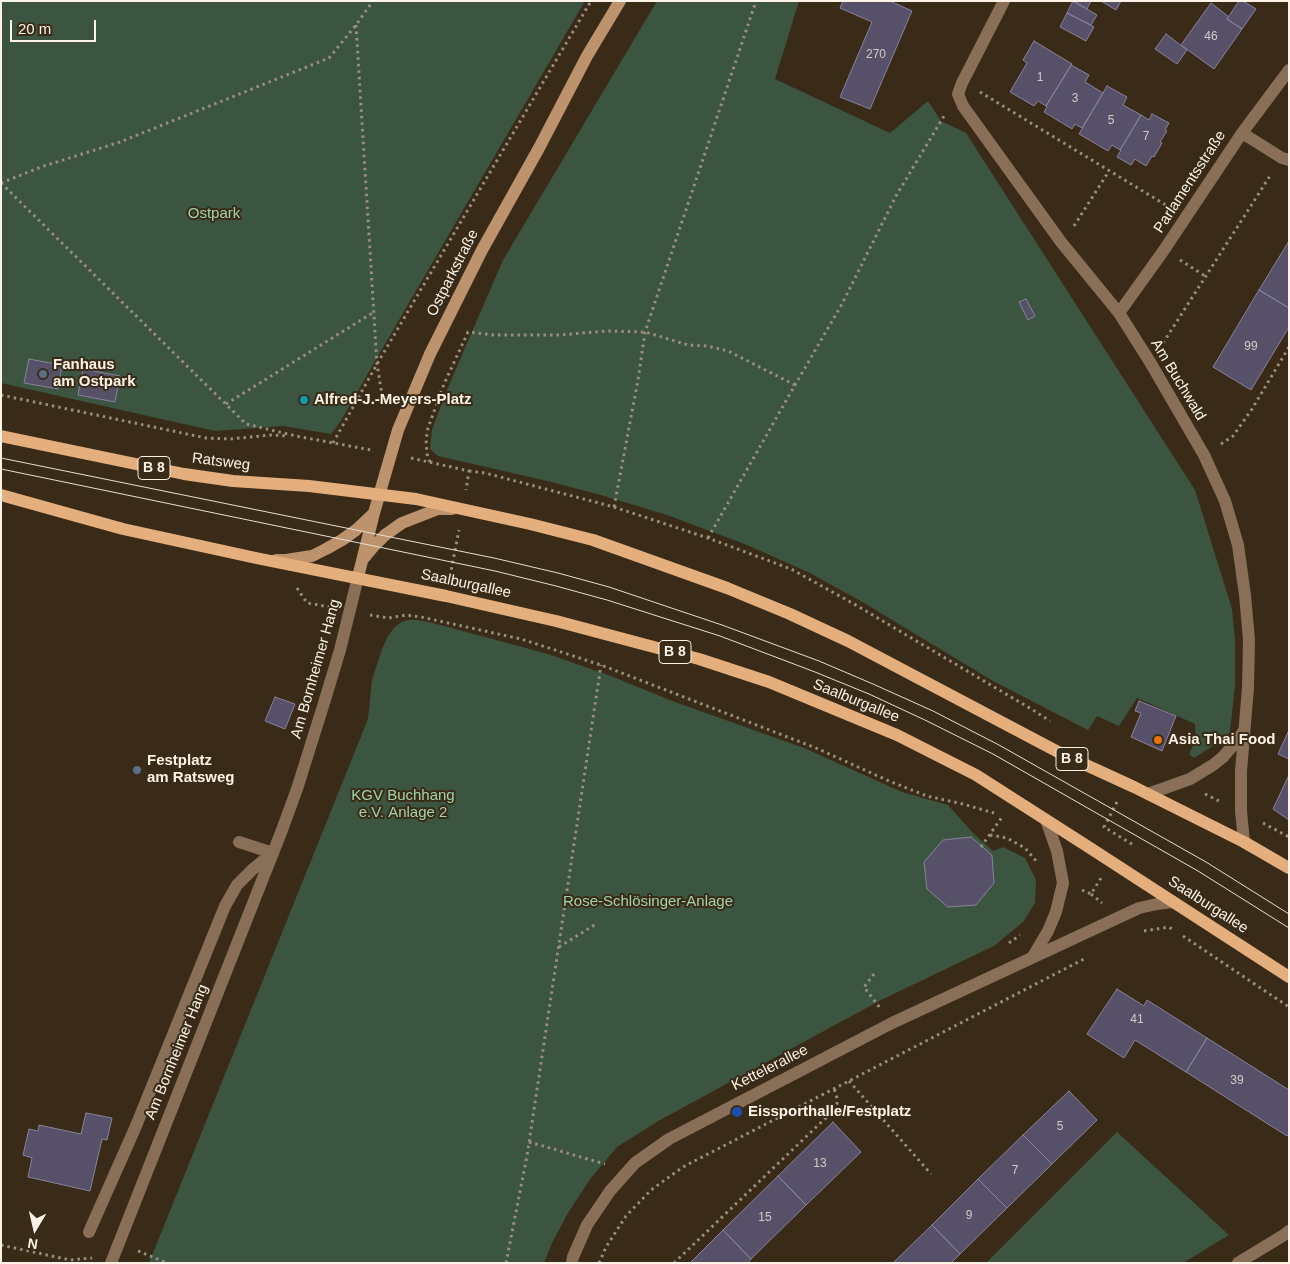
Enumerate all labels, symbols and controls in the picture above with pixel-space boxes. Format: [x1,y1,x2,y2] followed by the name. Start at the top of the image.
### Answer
[12,10,99,42] scale bar
[18,20,51,37] text: 20 m
[1204,30,1218,44] house number: 46
[866,48,886,62] house number: 270
[1037,71,1043,85] house number: 1
[1072,92,1078,106] house number: 3
[1108,114,1114,128] house number: 5
[1150,127,1230,237] street label: Parlamentsstraße
[1143,130,1149,144] house number: 7
[188,205,240,223] park label: Ostpark
[423,227,483,319] street label: Ostparkstraße
[1147,336,1209,424] street label: Am Buchwald
[1244,340,1258,354] house number: 99
[53,356,136,391] place label: Fanhaus am Ostpark
[37,368,49,380] marker: Fanhaus am Ostpark
[314,391,472,409] place label: Alfred-J.-Meyers-Platz
[298,394,310,406] marker: Alfred-J.-Meyers-Platz
[191,450,251,474] street label: Ratsweg
[138,456,170,479] road number: B 8
[419,566,513,602] street label: Saalburgallee
[287,597,345,741] street label: Am Bornheimer Hang
[659,640,691,664] road number: B 8
[810,675,902,727] street label: Saalburgallee
[1168,731,1276,749] place label: Asia Thai Food
[1152,734,1164,746] marker: Asia Thai Food
[1056,748,1088,771] road number: B 8
[147,752,235,787] place label: Festplatz am Ratsweg
[131,764,143,776] marker: Festplatz am Ratsweg
[351,787,455,822] park label: KGV Buchhang e.V. Anlage 2
[1165,872,1251,938] street label: Saalburgallee
[563,893,733,911] park label: Rose-Schlösinger-Anlage
[142,982,212,1122] street label: Am Bornheimer Hang
[1130,1013,1144,1027] house number: 41
[729,1041,811,1095] street label: Kettelerallee
[1230,1074,1244,1088] house number: 39
[748,1103,911,1121] place label: Eissporthalle/Festplatz
[730,1105,744,1119] marker: Eissporthalle/Festplatz
[1057,1120,1063,1134] house number: 5
[813,1157,827,1171] house number: 13
[1012,1164,1018,1178] house number: 7
[10,1204,60,1254] north arrow
[966,1209,972,1223] house number: 9
[758,1211,772,1225] house number: 15
[26,1235,39,1253] text: N

